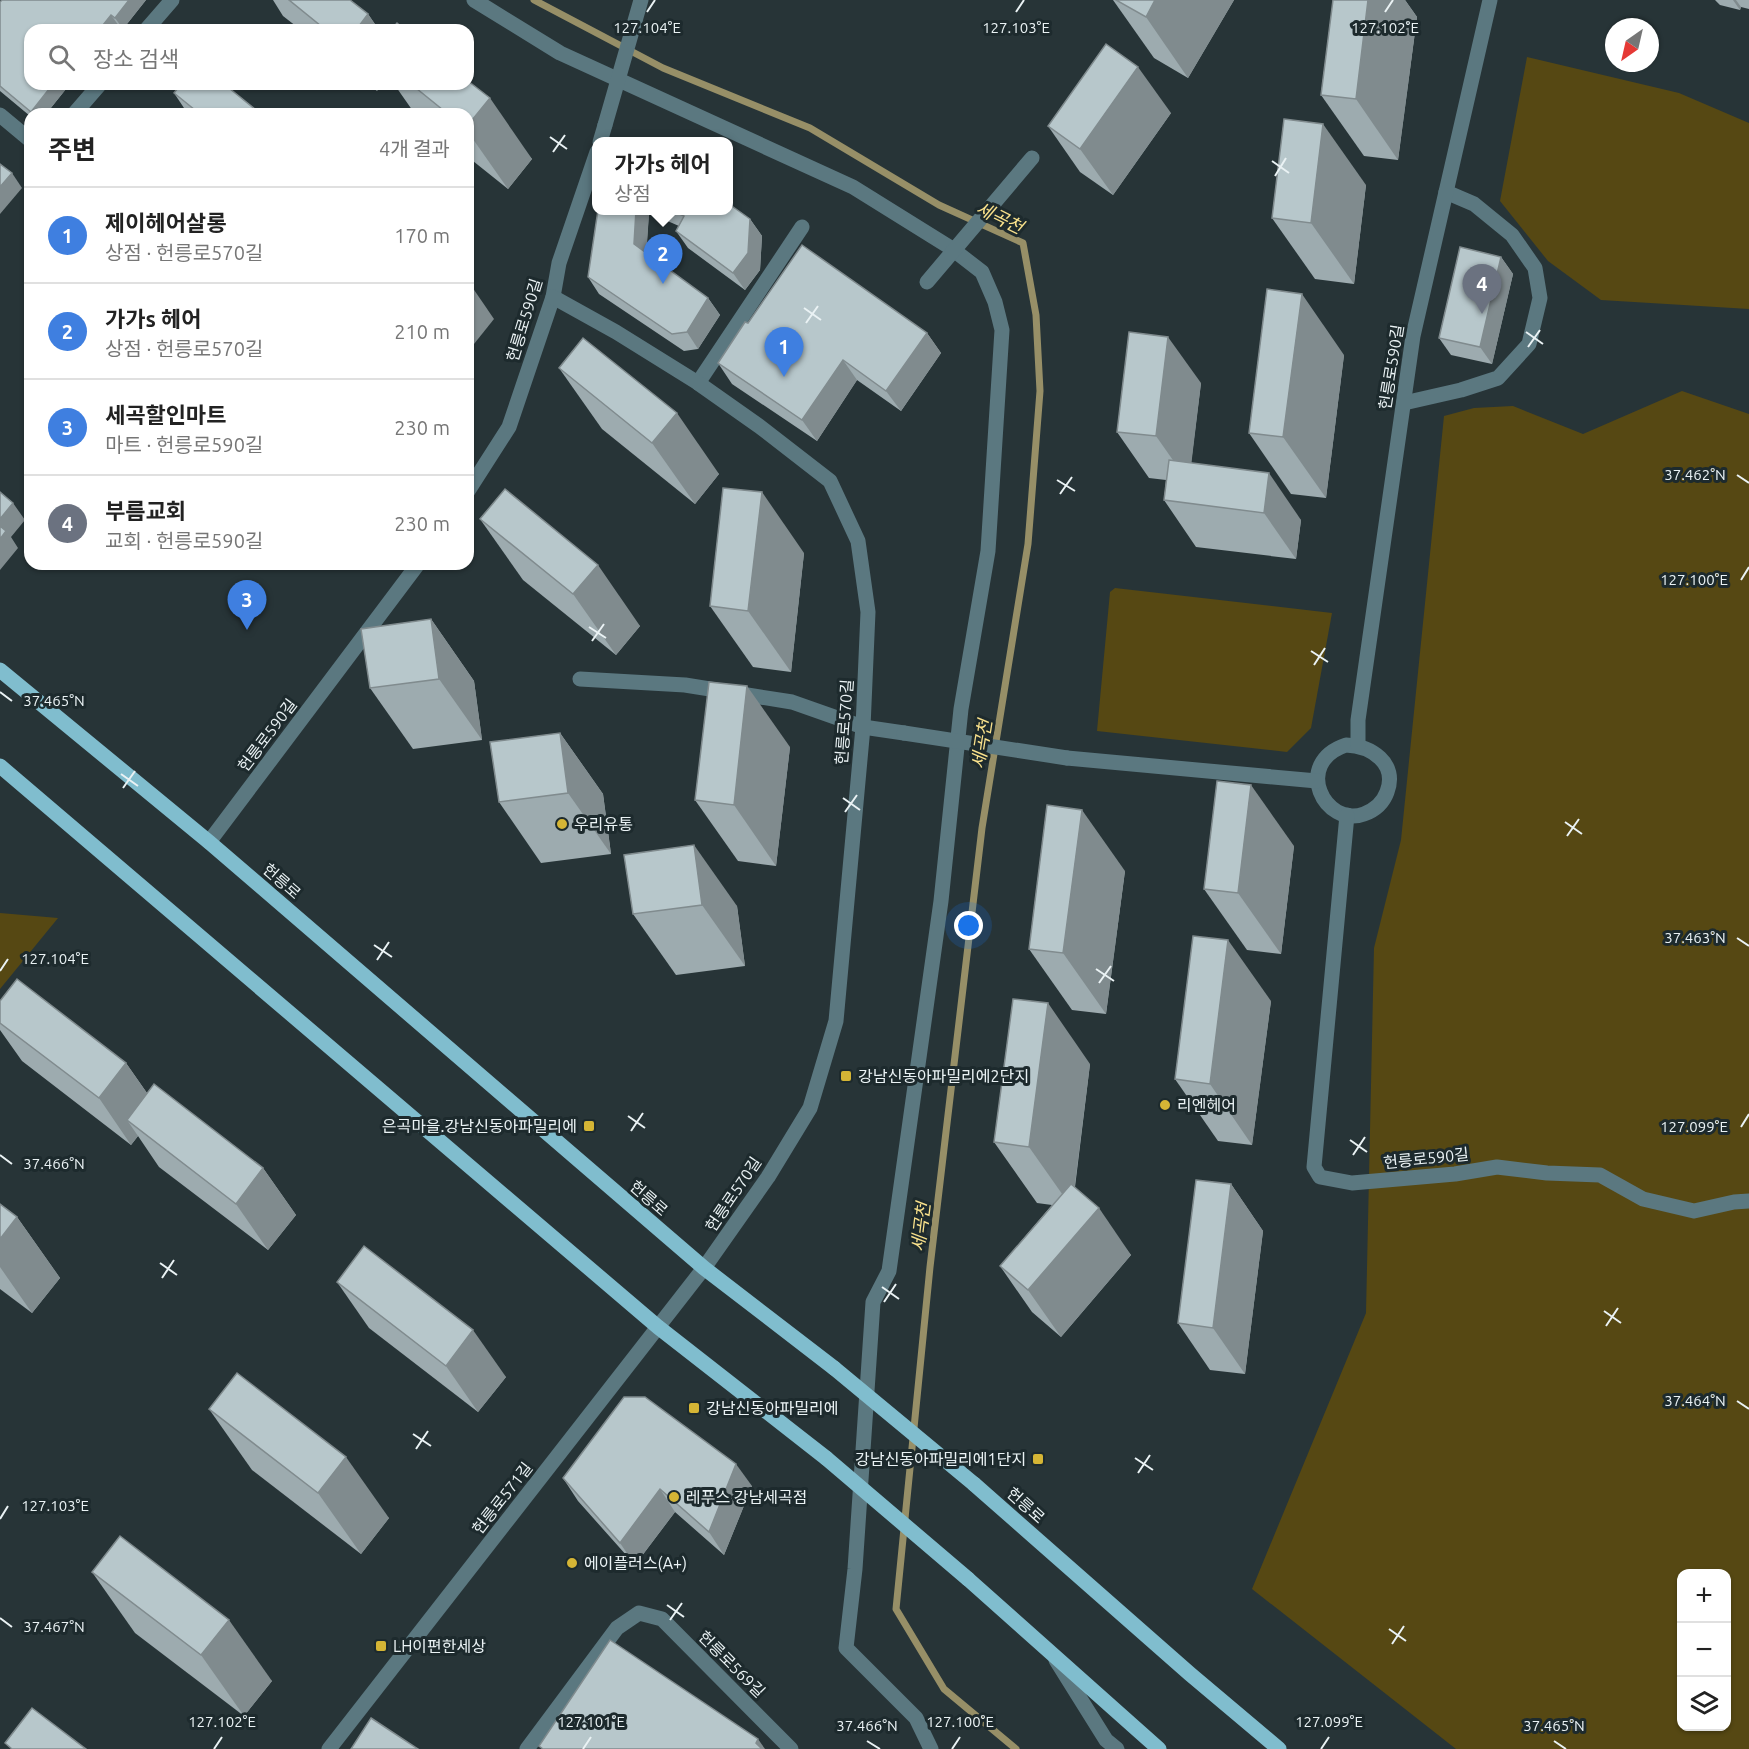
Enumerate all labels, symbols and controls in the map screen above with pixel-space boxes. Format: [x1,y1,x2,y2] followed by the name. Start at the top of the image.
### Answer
[1605,18,1659,72] north arrow
[613,19,681,36] text: 127.104°E
[982,19,1050,36] text: 127.103°E
[1351,19,1419,36] text: 127.102°E
[24,24,474,90] search box
[45,41,78,74] icon: search
[93,46,179,71] text: 장소 검색
[48,135,96,164] text: 주변
[379,137,450,160] text: 4개 결과
[592,137,733,215] popup
[614,151,711,176] text: 가가s 헤어
[614,182,651,205] text: 상점
[973,197,1029,238] water label: 세곡천
[105,210,226,235] text: 제이헤어살롱
[62,224,73,247] text: 1
[394,224,450,247] text: 170 m
[644,234,682,284] pin: 2
[105,241,263,264] text: 상점 · 헌릉로570길
[1462,264,1502,314] pin: 4
[503,276,545,364] street label: 헌릉로590길
[105,306,202,331] text: 가가s 헤어
[62,320,73,343] text: 2
[394,320,450,343] text: 210 m
[1375,323,1407,411] street label: 헌릉로590길
[764,328,804,377] pin: 1
[105,337,263,360] text: 상점 · 헌릉로570길
[105,402,226,427] text: 세곡할인마트
[62,416,73,439] text: 3
[394,416,450,439] text: 230 m
[105,433,263,456] text: 마트 · 헌릉로590길
[1664,466,1726,483] text: 37.462°N
[105,498,186,523] text: 부름교회
[62,512,73,535] text: 4
[394,512,450,535] text: 230 m
[105,529,263,552] text: 교회 · 헌릉로590길
[1660,571,1728,588] text: 127.100°E
[228,580,266,630] pin: 3
[832,679,856,765] street label: 헌릉로570길
[23,692,85,709] text: 37.465°N
[234,695,300,775] street label: 헌릉로590길
[967,715,995,770] water label: 세곡천
[574,815,633,833] place label: 우리유통
[555,817,569,831] marker: 우리유통
[259,860,305,902] street label: 헌릉로
[954,911,983,940] your location
[1664,929,1726,946] text: 37.463°N
[21,950,89,967] text: 127.104°E
[858,1067,1029,1085] place label: 강남신동아파밀리에2단지
[839,1069,853,1083] marker: 강남신동아파밀리에2단지
[1177,1096,1236,1114] place label: 리엔헤어
[1158,1098,1172,1112] marker: 리엔헤어
[382,1117,577,1135] place label: 은곡마을.강남신동아파밀리에
[1660,1118,1728,1135] text: 127.099°E
[582,1119,596,1133] marker: 은곡마을.강남신동아파밀리에
[1382,1145,1470,1171] street label: 헌릉로590길
[702,1153,764,1235] street label: 헌릉로570길
[23,1155,85,1172] text: 37.466°N
[626,1177,672,1219] street label: 헌릉로
[907,1199,933,1253] water label: 세곡천
[1664,1392,1726,1409] text: 37.464°N
[706,1399,838,1417] place label: 강남신동아파밀리에
[687,1401,701,1415] marker: 강남신동아파밀리에
[855,1450,1026,1468] place label: 강남신동아파밀리에1단지
[1031,1452,1045,1466] marker: 강남신동아파밀리에1단지
[468,1459,536,1537] street label: 헌릉로571길
[1004,1484,1049,1527] street label: 헌릉로
[686,1488,807,1506] place label: 레푸스 강남세곡점
[667,1490,681,1504] marker: 레푸스 강남세곡점
[21,1497,89,1514] text: 127.103°E
[584,1554,687,1573] place label: 에이플러스(A+)
[565,1556,579,1570] marker: 에이플러스(A+)
[1677,1569,1731,1731] map controls
[1677,1569,1731,1623] button: +
[23,1618,85,1635] text: 37.467°N
[1677,1623,1731,1677] button: −
[695,1627,769,1701] street label: 헌릉로569길
[393,1637,486,1655] place label: LH이편한세상
[374,1639,388,1653] marker: LH이편한세상
[1677,1677,1731,1731] button: layers
[188,1713,256,1730] text: 127.102°E
[557,1713,625,1730] text: 127.101°E
[926,1713,994,1730] text: 127.100°E
[1295,1713,1363,1730] text: 127.099°E
[836,1717,898,1734] text: 37.466°N
[1523,1717,1585,1734] text: 37.465°N

